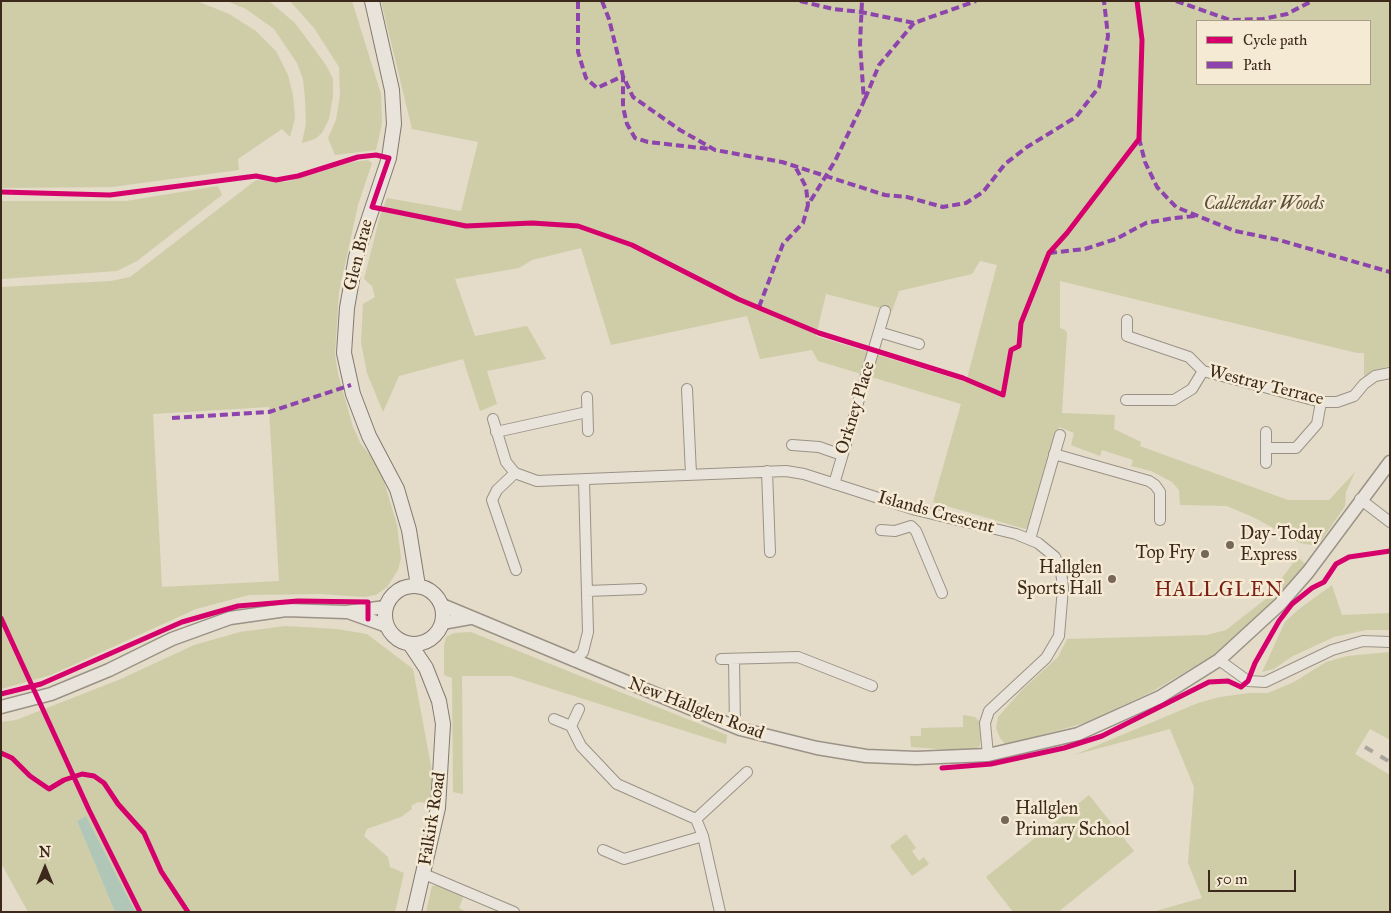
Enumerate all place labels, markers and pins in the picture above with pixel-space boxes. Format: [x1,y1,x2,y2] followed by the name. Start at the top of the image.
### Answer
[1240,524,1322,566] place label: Day-Today Express
[1224,539,1236,551] marker: Day-Today Express
[1136,543,1195,565] place label: Top Fry
[1199,548,1211,560] marker: Top Fry
[1017,558,1102,600] place label: Hallglen Sports Hall
[1106,573,1118,585] marker: Hallglen Sports Hall
[1015,799,1130,842] place label: Hallglen Primary School
[999,814,1011,826] marker: Hallglen Primary School

